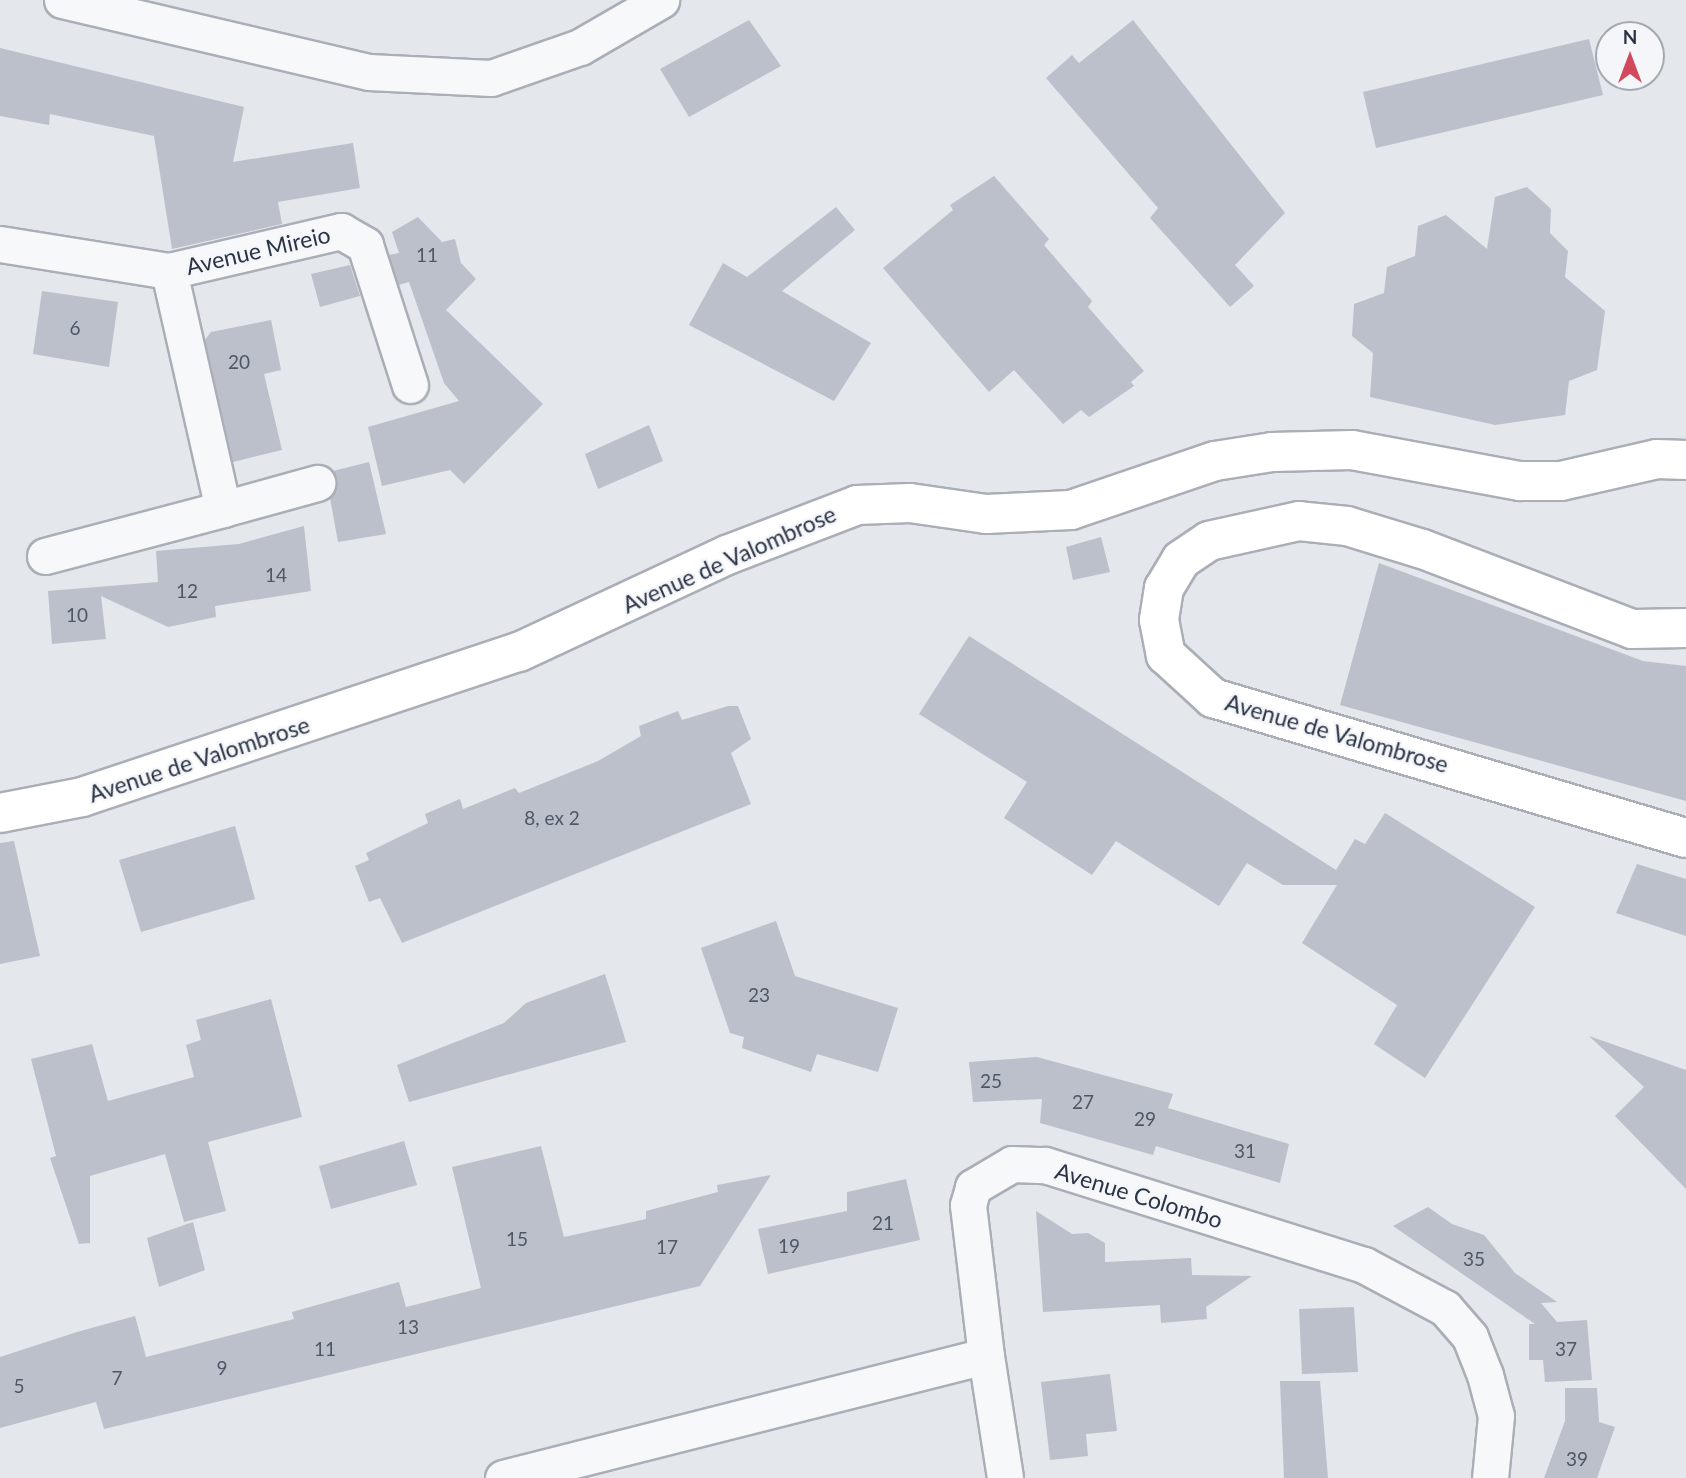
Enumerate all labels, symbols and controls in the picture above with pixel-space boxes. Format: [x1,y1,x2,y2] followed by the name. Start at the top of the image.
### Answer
[1595,21,1665,91] north arrow
[1623,25,1637,48] text: N
[183,220,333,280] street label: Avenue Mireio
[416,244,438,266] house number: 11
[69,317,81,339] house number: 6
[228,351,250,373] house number: 20
[618,499,840,619] street label: Avenue de Valombrose
[265,564,287,586] house number: 14
[176,580,198,602] house number: 12
[66,604,88,626] house number: 10
[1222,688,1452,778] street label: Avenue de Valombrose
[85,710,313,808] street label: Avenue de Valombrose
[524,807,580,829] house number: 8, ex 2
[748,984,770,1006] house number: 23
[980,1070,1002,1092] house number: 25
[1072,1091,1094,1113] house number: 27
[1134,1108,1156,1130] house number: 29
[1234,1140,1256,1162] house number: 31
[1052,1156,1226,1234] street label: Avenue Colombo
[872,1212,894,1234] house number: 21
[506,1228,528,1250] house number: 15
[778,1235,800,1257] house number: 19
[656,1236,678,1258] house number: 17
[1463,1248,1485,1270] house number: 35
[397,1316,419,1338] house number: 13
[314,1338,336,1360] house number: 11
[1555,1338,1577,1360] house number: 37
[216,1357,228,1379] house number: 9
[111,1367,123,1389] house number: 7
[13,1375,25,1397] house number: 5
[1566,1448,1588,1470] house number: 39

